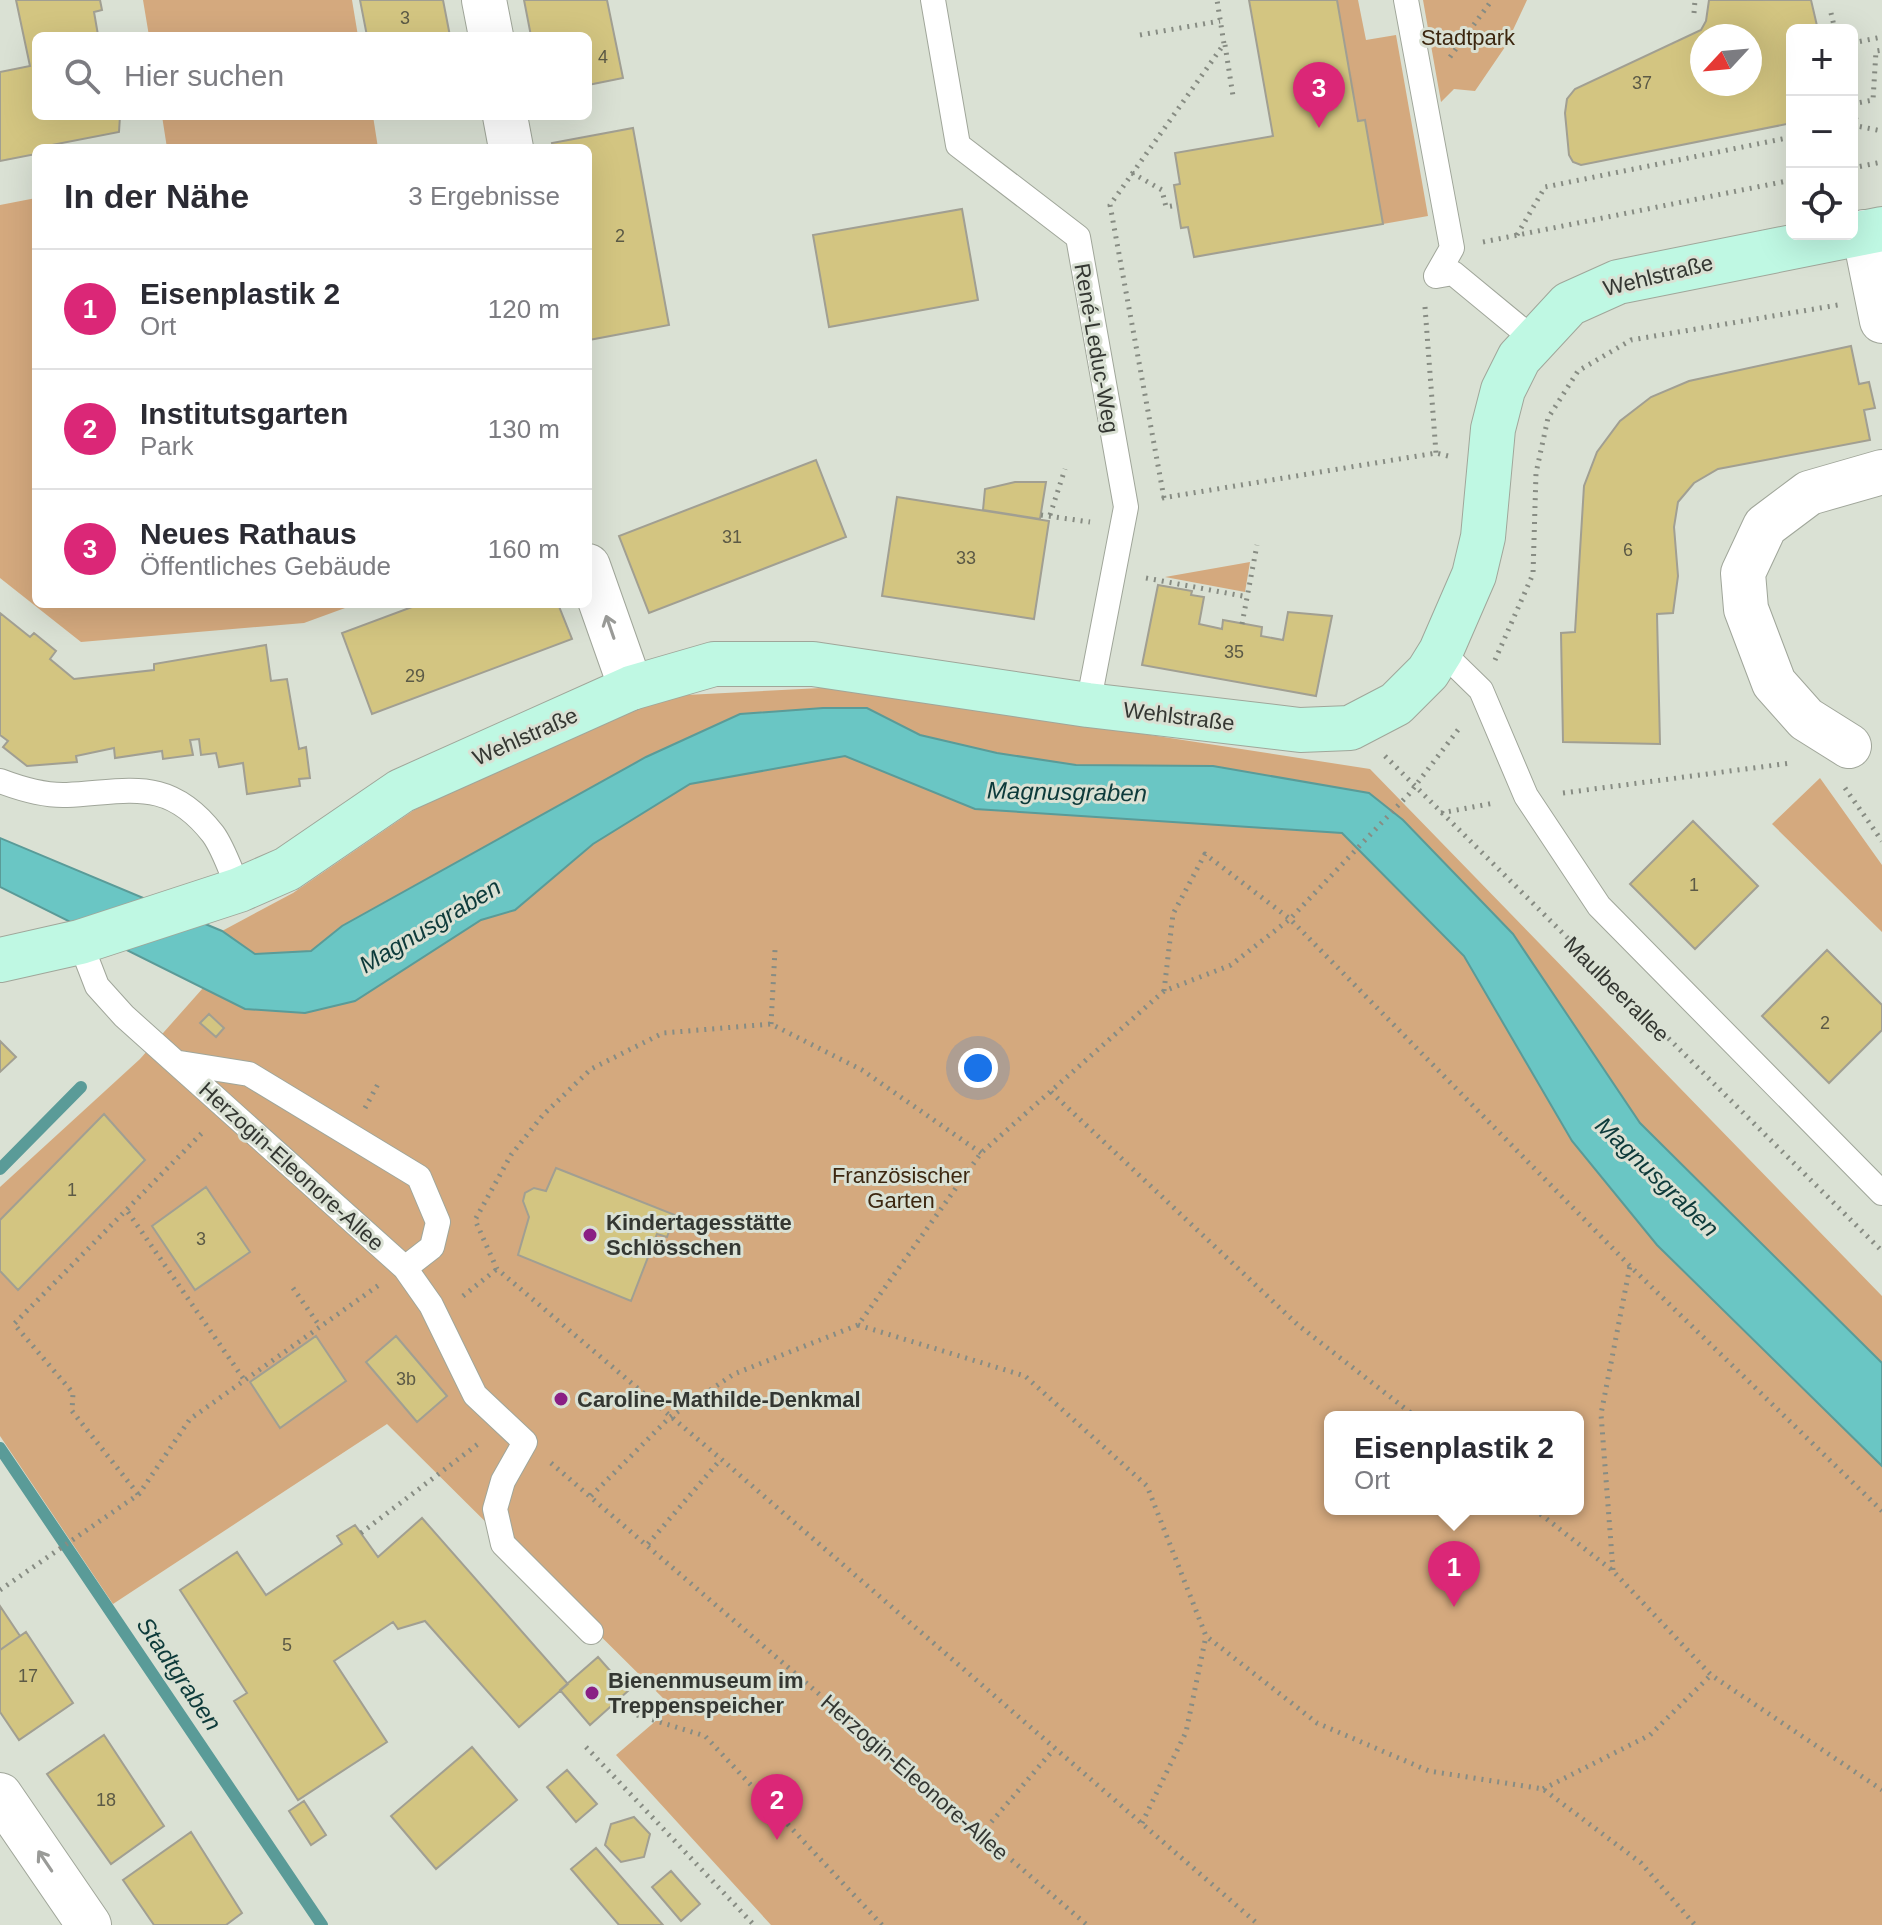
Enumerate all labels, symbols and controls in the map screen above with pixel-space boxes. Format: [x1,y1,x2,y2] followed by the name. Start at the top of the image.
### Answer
[400,8,410,28] house number: 3
[1690,24,1762,96] north arrow
[1786,24,1858,240] map controls
[1786,24,1858,96] button: +
[1421,25,1516,50] park label: Stadtpark
[32,32,592,120] search box
[598,47,608,67] house number: 4
[60,54,104,98] icon: search
[124,59,284,92] text: Hier suchen
[1293,62,1345,128] pin: 3
[1632,73,1652,93] house number: 37
[1786,96,1858,168] button: −
[1786,168,1858,240] button: locate
[64,177,249,215] text: In der Nähe
[408,181,560,211] text: 3 Ergebnisse
[615,226,625,246] house number: 2
[1601,250,1716,301] street label: Wehlstraße
[1069,261,1124,435] street label: René-Leduc-Weg
[140,277,340,310] text: Eisenplastik 2
[83,294,97,324] text: 1
[488,294,560,324] text: 120 m
[140,311,176,341] text: Ort
[140,397,348,430] text: Institutsgarten
[83,414,97,444] text: 2
[488,414,560,444] text: 130 m
[140,431,193,461] text: Park
[140,517,357,550] text: Neues Rathaus
[722,527,742,547] house number: 31
[83,534,97,564] text: 3
[488,534,560,564] text: 160 m
[1623,540,1633,560] house number: 6
[956,548,976,568] house number: 33
[140,551,391,581] text: Öffentliches Gebäude
[601,615,616,640] one-way arrow
[1224,642,1244,662] house number: 35
[405,666,425,686] house number: 29
[1122,697,1236,736] street label: Wehlstraße
[469,702,581,771] street label: Wehlstraße
[987,777,1147,806] water label: Magnusgraben
[354,873,505,978] water label: Magnusgraben
[1689,875,1699,895] house number: 1
[1559,932,1674,1047] street label: Maulbeerallee
[1820,1013,1830,1033] house number: 2
[958,1048,998,1088] your location
[194,1077,389,1256] street label: Herzogin-Eleonore-Allee
[1590,1111,1724,1242] water label: Magnusgraben
[832,1163,970,1213] park label: Französischer Garten
[67,1180,77,1200] house number: 1
[606,1210,792,1260] place label: Kindertagesstätte Schlösschen
[581,1226,599,1244] marker: Kindertagesstätte Schlösschen
[196,1229,206,1249] house number: 3
[396,1369,416,1389] house number: 3b
[577,1387,861,1412] place label: Caroline-Mathilde-Denkmal
[552,1390,570,1408] marker: Caroline-Mathilde-Denkmal
[1324,1411,1584,1515] popup
[1354,1431,1554,1464] text: Eisenplastik 2
[1354,1465,1390,1495] text: Ort
[1428,1541,1480,1607] pin: 1
[132,1612,227,1735] water label: Stadtgraben
[282,1635,292,1655] house number: 5
[18,1666,38,1686] house number: 17
[608,1668,804,1718] place label: Bienenmuseum im Treppenspeicher
[583,1684,601,1702] marker: Bienenmuseum im Treppenspeicher
[816,1689,1013,1865] street label: Herzogin-Eleonore-Allee
[751,1774,803,1840] pin: 2
[96,1790,116,1810] house number: 18
[37,1850,53,1872] one-way arrow

